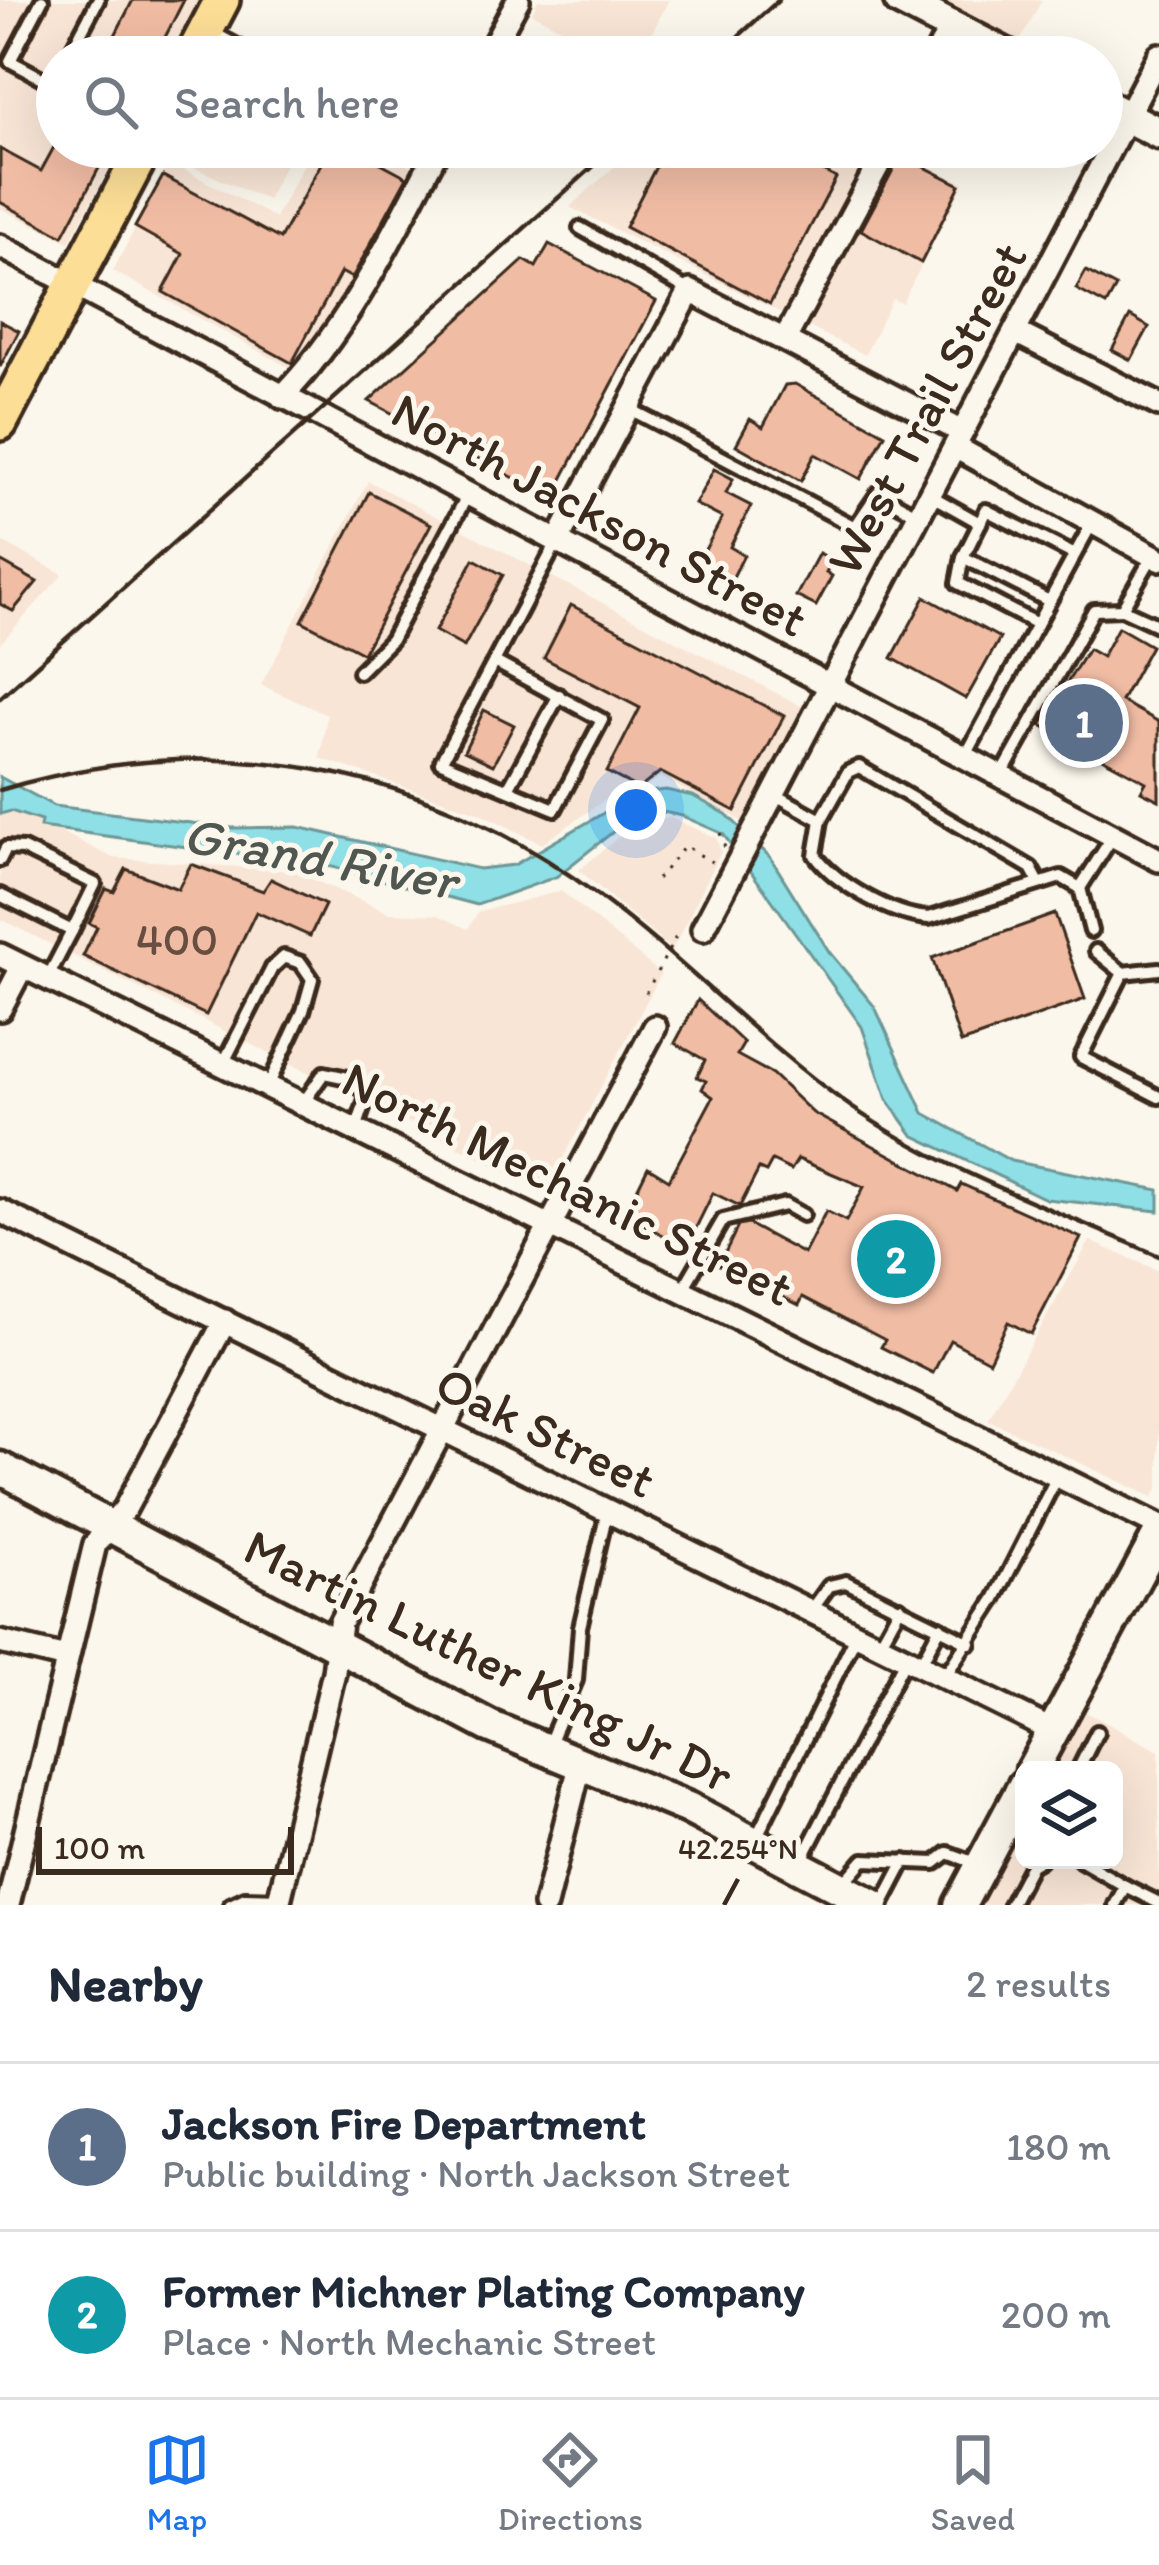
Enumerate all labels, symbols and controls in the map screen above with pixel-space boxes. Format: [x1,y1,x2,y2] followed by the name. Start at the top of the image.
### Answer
[36,36,1123,168] search box
[78,69,144,135] icon: search
[174,75,400,129] text: Search here
[813,231,1040,585] street label: West Trail Street
[382,379,818,650] street label: North Jackson Street
[1045,678,1123,768] pin: 1
[606,780,666,840] your location
[178,802,467,914] water label: Grand River
[136,912,218,966] house number: 400
[333,1048,803,1319] street label: North Mechanic Street
[857,1214,935,1304] pin: 2
[426,1352,666,1511] street label: Oak Street
[235,1516,743,1805] street label: Martin Luther King Jr Dr
[1015,1761,1123,1869] map controls
[1015,1761,1123,1869] button: layers
[36,1821,294,1874] scale bar
[54,1828,145,1867] text: 100 m
[678,1830,798,1867] text: 42.254°N
[48,1953,203,2014] text: Nearby
[966,1960,1111,2007] text: 2 results
[162,2096,646,2150] text: Jackson Fire Department
[78,2123,96,2170] text: 1
[1006,2123,1111,2170] text: 180 m
[162,2150,790,2197] text: Public building · North Jackson Street
[162,2264,804,2318] text: Former Michner Plating Company
[77,2291,97,2338] text: 2
[1001,2291,1111,2338] text: 200 m
[162,2318,656,2365] text: Place · North Mechanic Street
[144,2427,210,2538] tab: Map
[498,2427,643,2538] tab: Directions
[931,2427,1015,2538] tab: Saved

